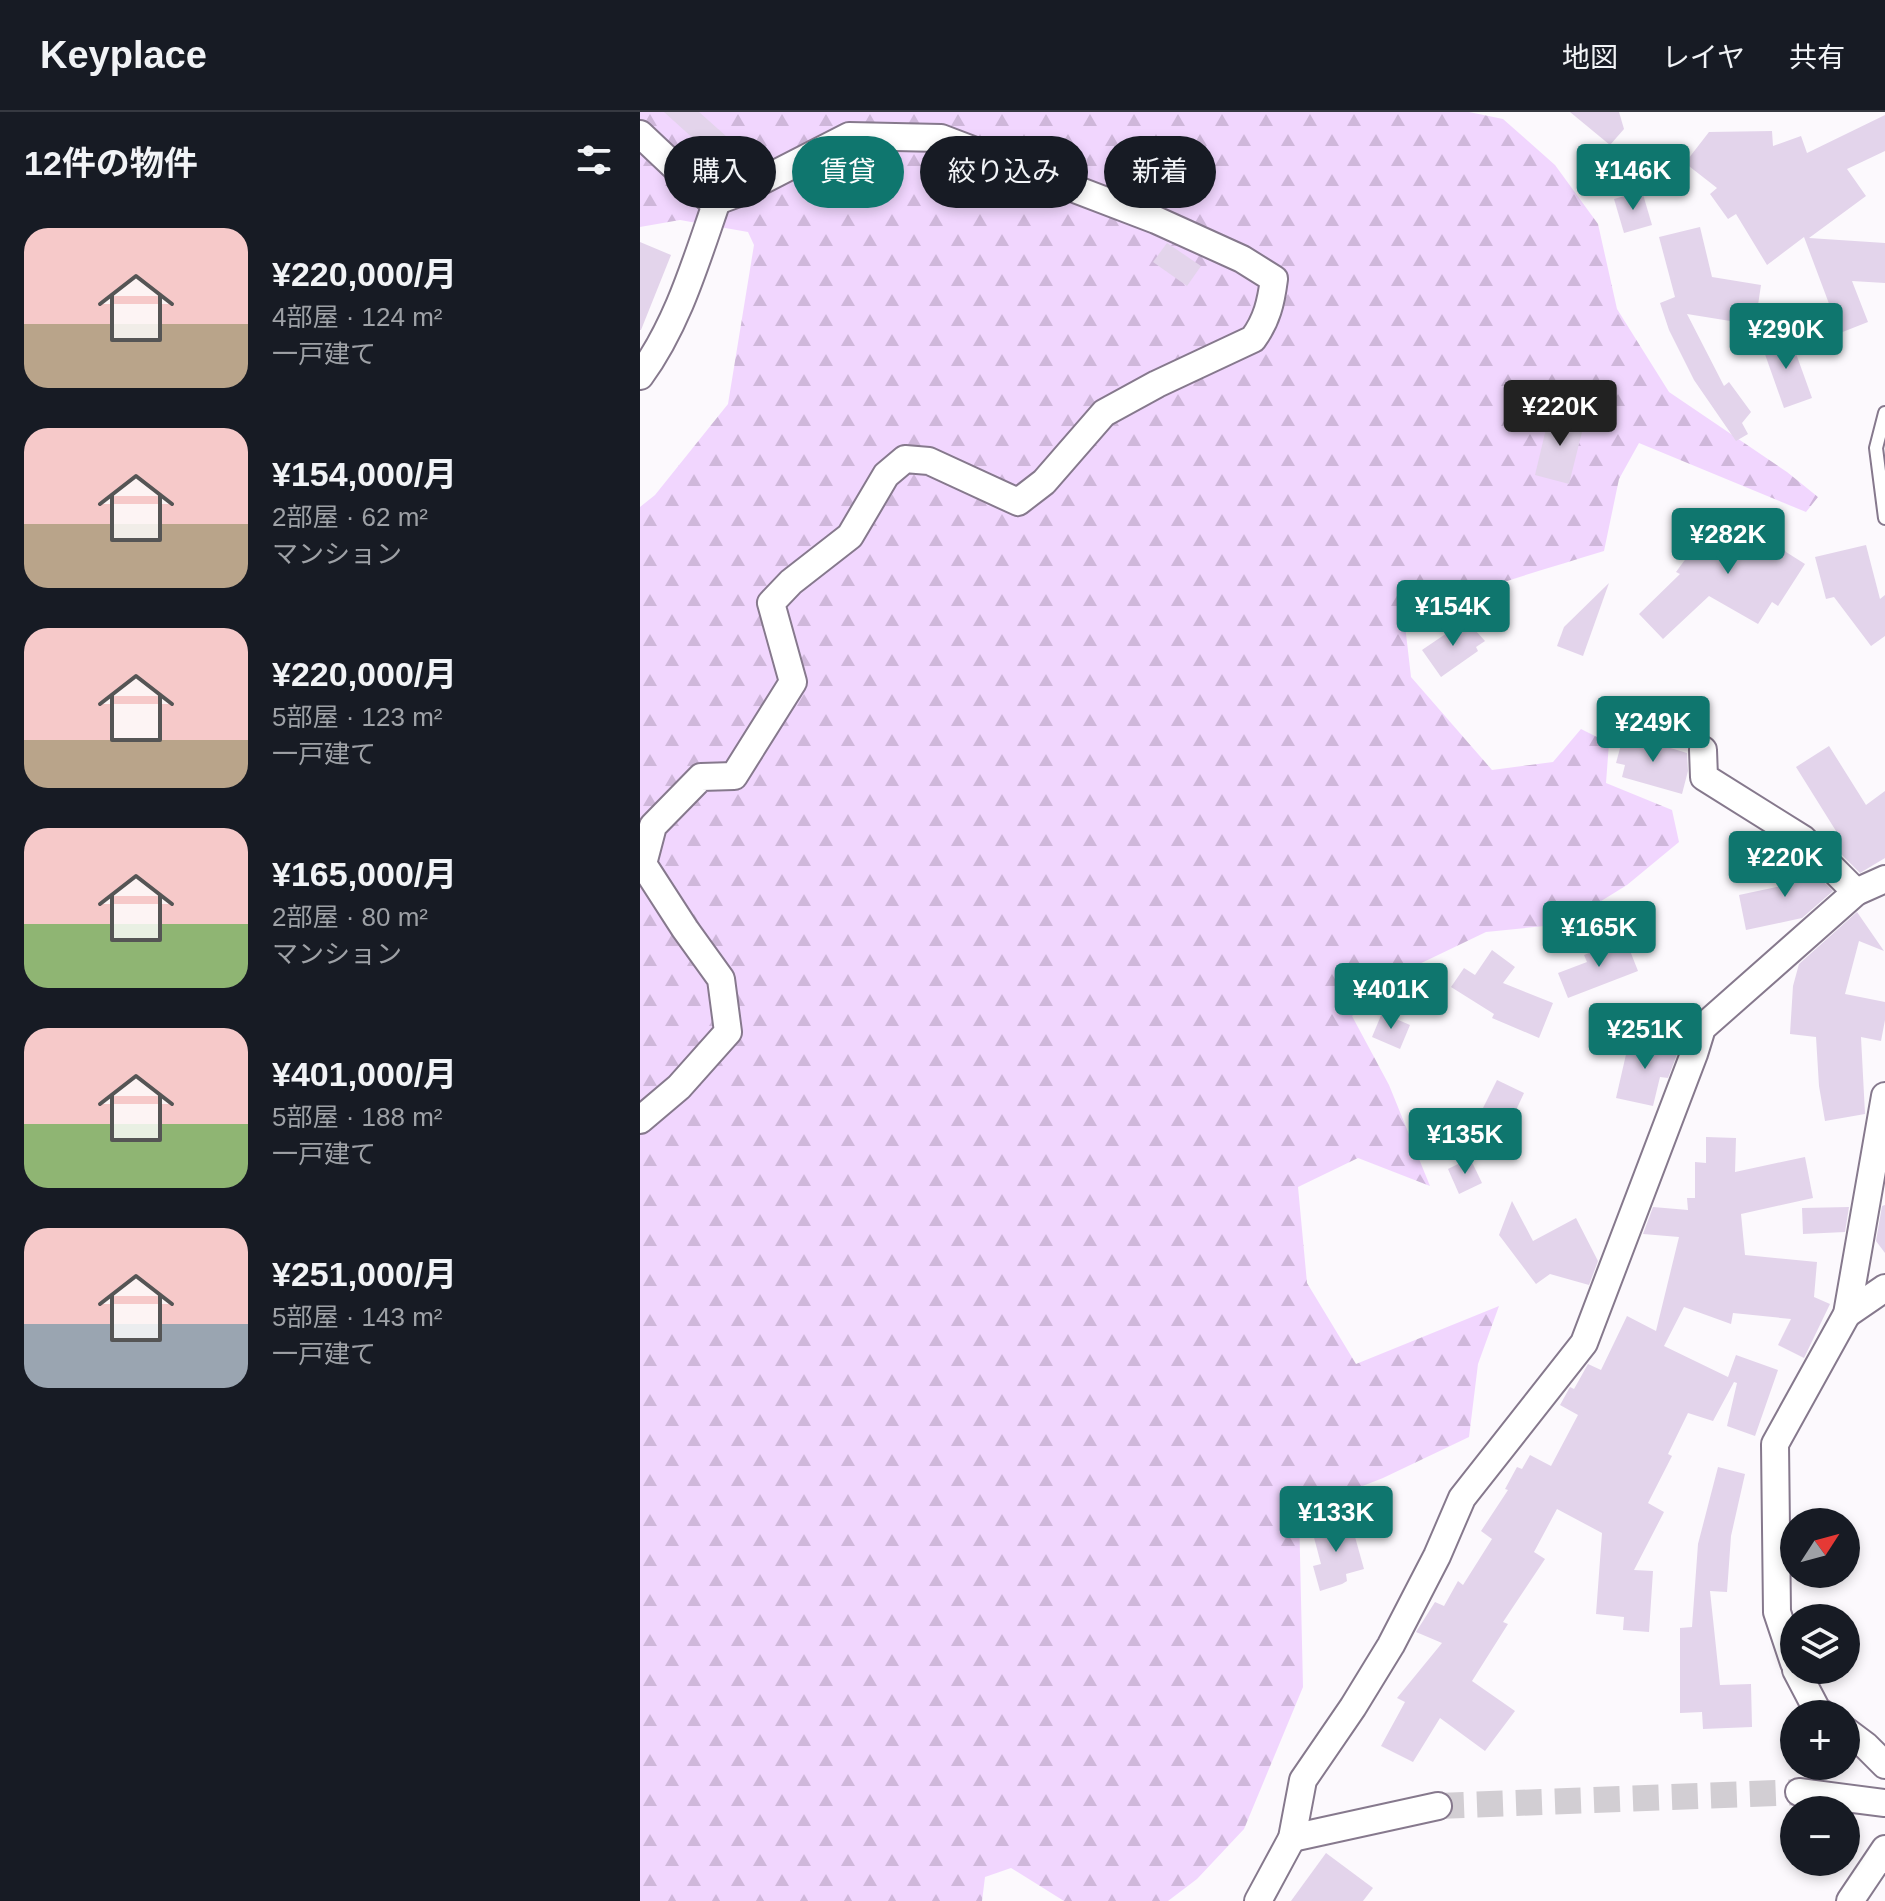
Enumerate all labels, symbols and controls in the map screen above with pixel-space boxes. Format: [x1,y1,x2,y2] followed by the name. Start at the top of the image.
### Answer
[40,34,207,76] text: Keyplace
[1562,42,1618,73] text: 地図
[1662,42,1745,73] text: レイヤ
[1789,42,1845,73] text: 共有
[664,136,776,208] chip: 購入
[792,136,904,208] chip: 賃貸
[920,136,1088,208] chip: 絞り込み
[1104,136,1216,208] chip: 新着
[572,138,616,182] icon: filters
[24,144,198,182] text: 12件の物件
[1577,144,1689,212] pin: ¥146K
[1595,155,1671,185] text: ¥146K
[272,255,457,293] text: ¥220,000/月
[88,260,184,356] icon: home
[272,302,443,332] text: 4部屋 · 124 m²
[1730,303,1842,371] pin: ¥290K
[1748,314,1824,344] text: ¥290K
[272,339,376,369] text: 一戸建て
[1504,380,1616,448] pin: ¥220K
[1522,391,1598,421] text: ¥220K
[272,455,457,493] text: ¥154,000/月
[88,460,184,556] icon: home
[272,502,428,532] text: 2部屋 · 62 m²
[1672,508,1784,576] pin: ¥282K
[1690,519,1766,549] text: ¥282K
[272,539,402,569] text: マンション
[1397,580,1509,648] pin: ¥154K
[1415,591,1491,621] text: ¥154K
[272,655,457,693] text: ¥220,000/月
[88,660,184,756] icon: home
[1597,696,1709,764] pin: ¥249K
[272,702,443,732] text: 5部屋 · 123 m²
[1615,707,1691,737] text: ¥249K
[272,739,376,769] text: 一戸建て
[1729,831,1841,899] pin: ¥220K
[1747,842,1823,872] text: ¥220K
[272,855,457,893] text: ¥165,000/月
[88,860,184,956] icon: home
[1543,901,1655,969] pin: ¥165K
[272,902,428,932] text: 2部屋 · 80 m²
[1561,912,1637,942] text: ¥165K
[272,939,402,969] text: マンション
[1335,963,1447,1031] pin: ¥401K
[1353,974,1429,1004] text: ¥401K
[1589,1003,1701,1071] pin: ¥251K
[1607,1014,1683,1044] text: ¥251K
[272,1055,457,1093] text: ¥401,000/月
[88,1060,184,1156] icon: home
[272,1102,443,1132] text: 5部屋 · 188 m²
[1409,1108,1521,1176] pin: ¥135K
[1427,1119,1503,1149] text: ¥135K
[272,1139,376,1169] text: 一戸建て
[272,1255,457,1293] text: ¥251,000/月
[88,1260,184,1356] icon: home
[272,1302,443,1332] text: 5部屋 · 143 m²
[272,1339,376,1369] text: 一戸建て
[1280,1486,1392,1554] pin: ¥133K
[1298,1497,1374,1527] text: ¥133K
[1780,1508,1860,1588] north arrow
[1780,1508,1860,1876] map controls
[1780,1604,1860,1684] button: layers
[1780,1700,1860,1780] button: +
[1780,1796,1860,1876] button: −

